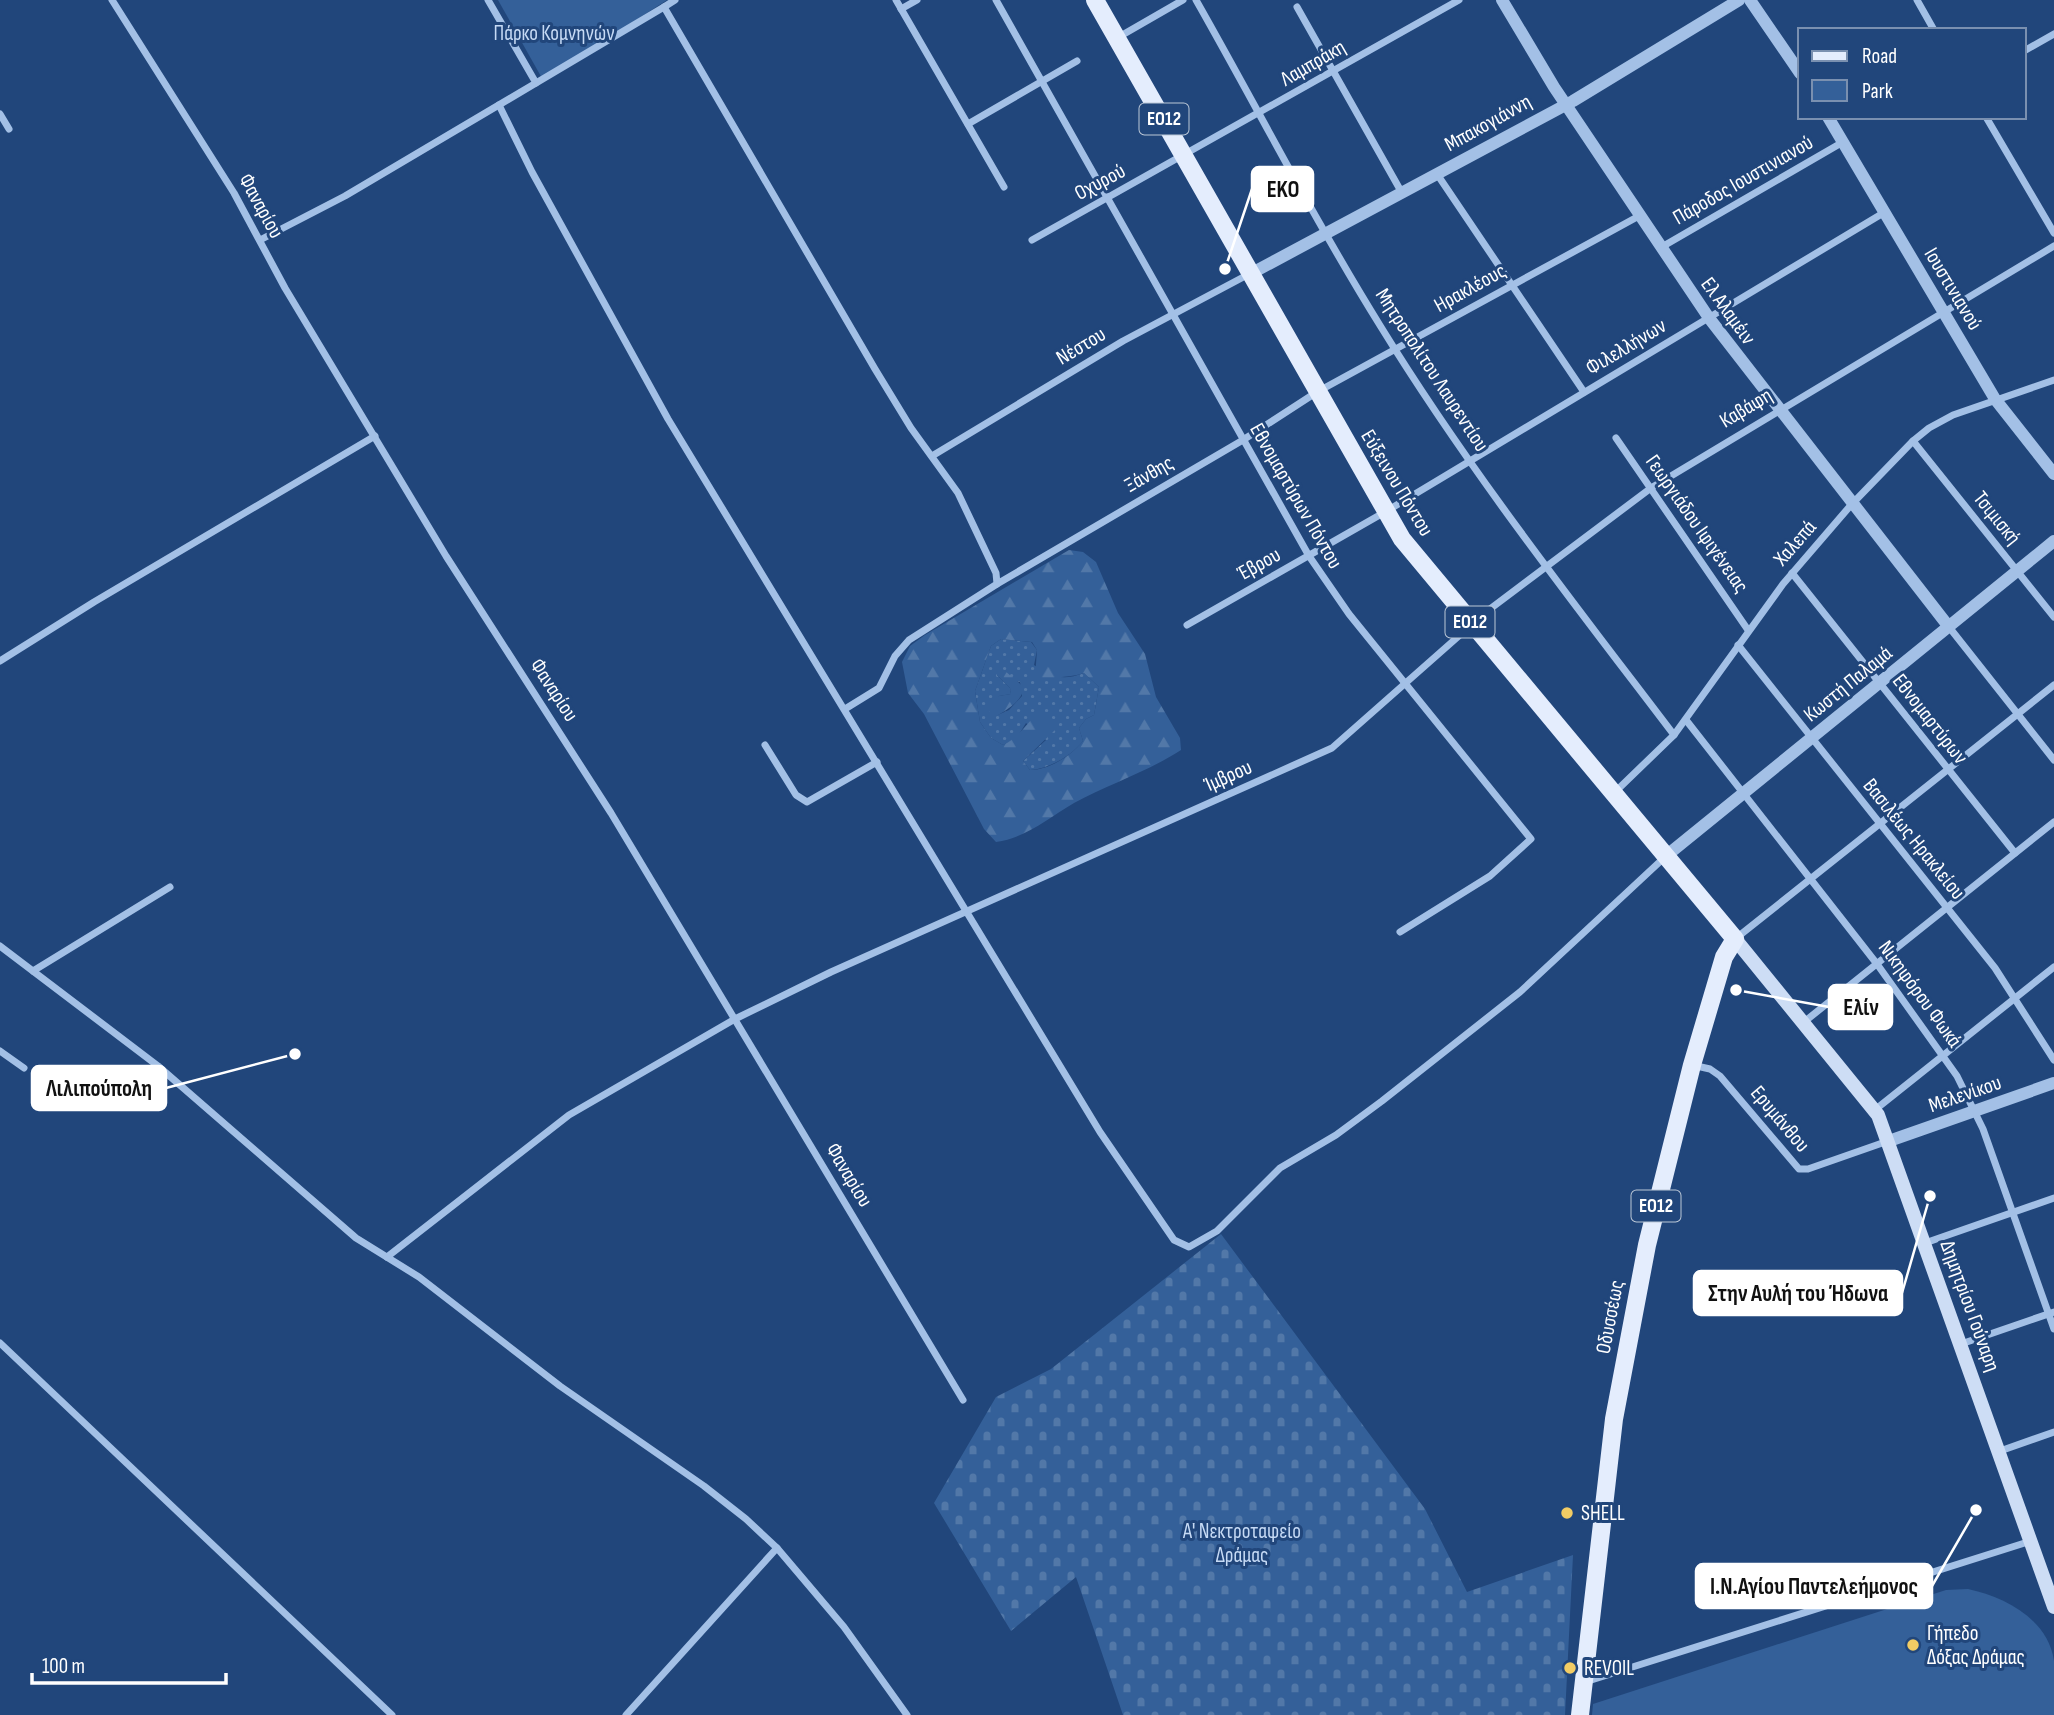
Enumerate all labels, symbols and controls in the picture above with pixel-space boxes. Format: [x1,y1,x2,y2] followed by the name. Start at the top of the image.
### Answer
[494,21,614,46] park label: Πάρκο Κομνηνών
[1798,28,2026,119] legend
[1275,34,1350,92] street label: Λαμπράκη
[1862,44,1897,69] text: Road
[1862,79,1893,104] text: Park
[1440,89,1536,157] street label: Μπακογιάννη
[1140,104,1188,134] road number: ΕΟ12
[1669,130,1817,230] street label: Πάροδος Ιουστινιανού
[1070,158,1130,206] street label: Οχυρού
[1252,167,1313,211] callout: EKO
[233,169,289,243] street label: Φαναρίου
[1267,176,1299,204] text: EKO
[1919,243,1987,335] street label: Ιουστινιανού
[1430,258,1510,318] street label: Ηρακλέους
[1695,273,1761,349] street label: Ελ Αλαμέιν
[1370,284,1494,456] street label: Μητροπολίτου Λαυρεντίου
[1581,313,1671,381] street label: Φιλελλήνων
[1052,322,1110,370] street label: Νέστου
[1715,383,1777,433] street label: Καβάφη
[1244,419,1348,573] street label: Εθνομαρτύρων Πόντου
[1355,425,1439,541] street label: Εύξεινου Πόντου
[1120,450,1178,498] street label: Ξάνθης
[1640,450,1754,598] street label: Γεωργιάδου Ιφιγένειας
[1968,486,2026,550] street label: Τσιμισκή
[1768,515,1822,572] street label: Χαλεπά
[1232,542,1285,586] street label: Έβρου
[1446,607,1494,638] road number: ΕΟ12
[1799,641,1897,727] street label: Κωστή Παλαμά
[524,654,584,726] street label: Φαναρίου
[1887,669,1973,769] street label: Εθνομαρτύρων
[1199,754,1256,798] street label: Ίμβρου
[1858,774,1970,904] street label: Βασιλέως Ηρακλείου
[1873,936,1967,1052] street label: Νικηφόρου Φωκά
[1829,985,1892,1029] callout: Ελίν
[1843,994,1879,1022] text: Ελίν
[32,1066,166,1110] callout: Λιλιπούπολη
[1925,1070,2005,1118] street label: Μελενίκου
[45,1075,152,1103] text: Λιλιπούπολη
[1745,1081,1815,1157] street label: Ερυμάνθου
[820,1139,878,1211] street label: Φαναρίου
[1632,1190,1680,1222] road number: ΕΟ12
[1935,1237,2005,1375] street label: Δημητρίου Γούναρη
[1694,1271,1902,1315] callout: Στην Αυλή του Ήδωνα
[1591,1278,1629,1356] street label: Οδυσσέως
[1708,1280,1888,1308] text: Στην Αυλή του Ήδωνα
[1581,1501,1625,1526] place label: SHELL
[1559,1505,1575,1521] marker: SHELL
[1182,1519,1301,1568] park label: Α' Νεκτροταφείο Δράμας
[1696,1564,1932,1608] callout: Ι.Ν.Αγίου Παντελεήμονος
[1710,1573,1918,1601] text: Ι.Ν.Αγίου Παντελεήμονος
[1927,1621,2025,1670] place label: Γήπεδο Δόξας Δράμας
[1905,1637,1921,1653] marker: Γήπεδο Δόξας Δράμας
[32,1642,226,1686] scale bar
[42,1654,85,1679] text: 100 m
[1584,1656,1634,1681] place label: REVOIL
[1562,1660,1578,1676] marker: REVOIL

